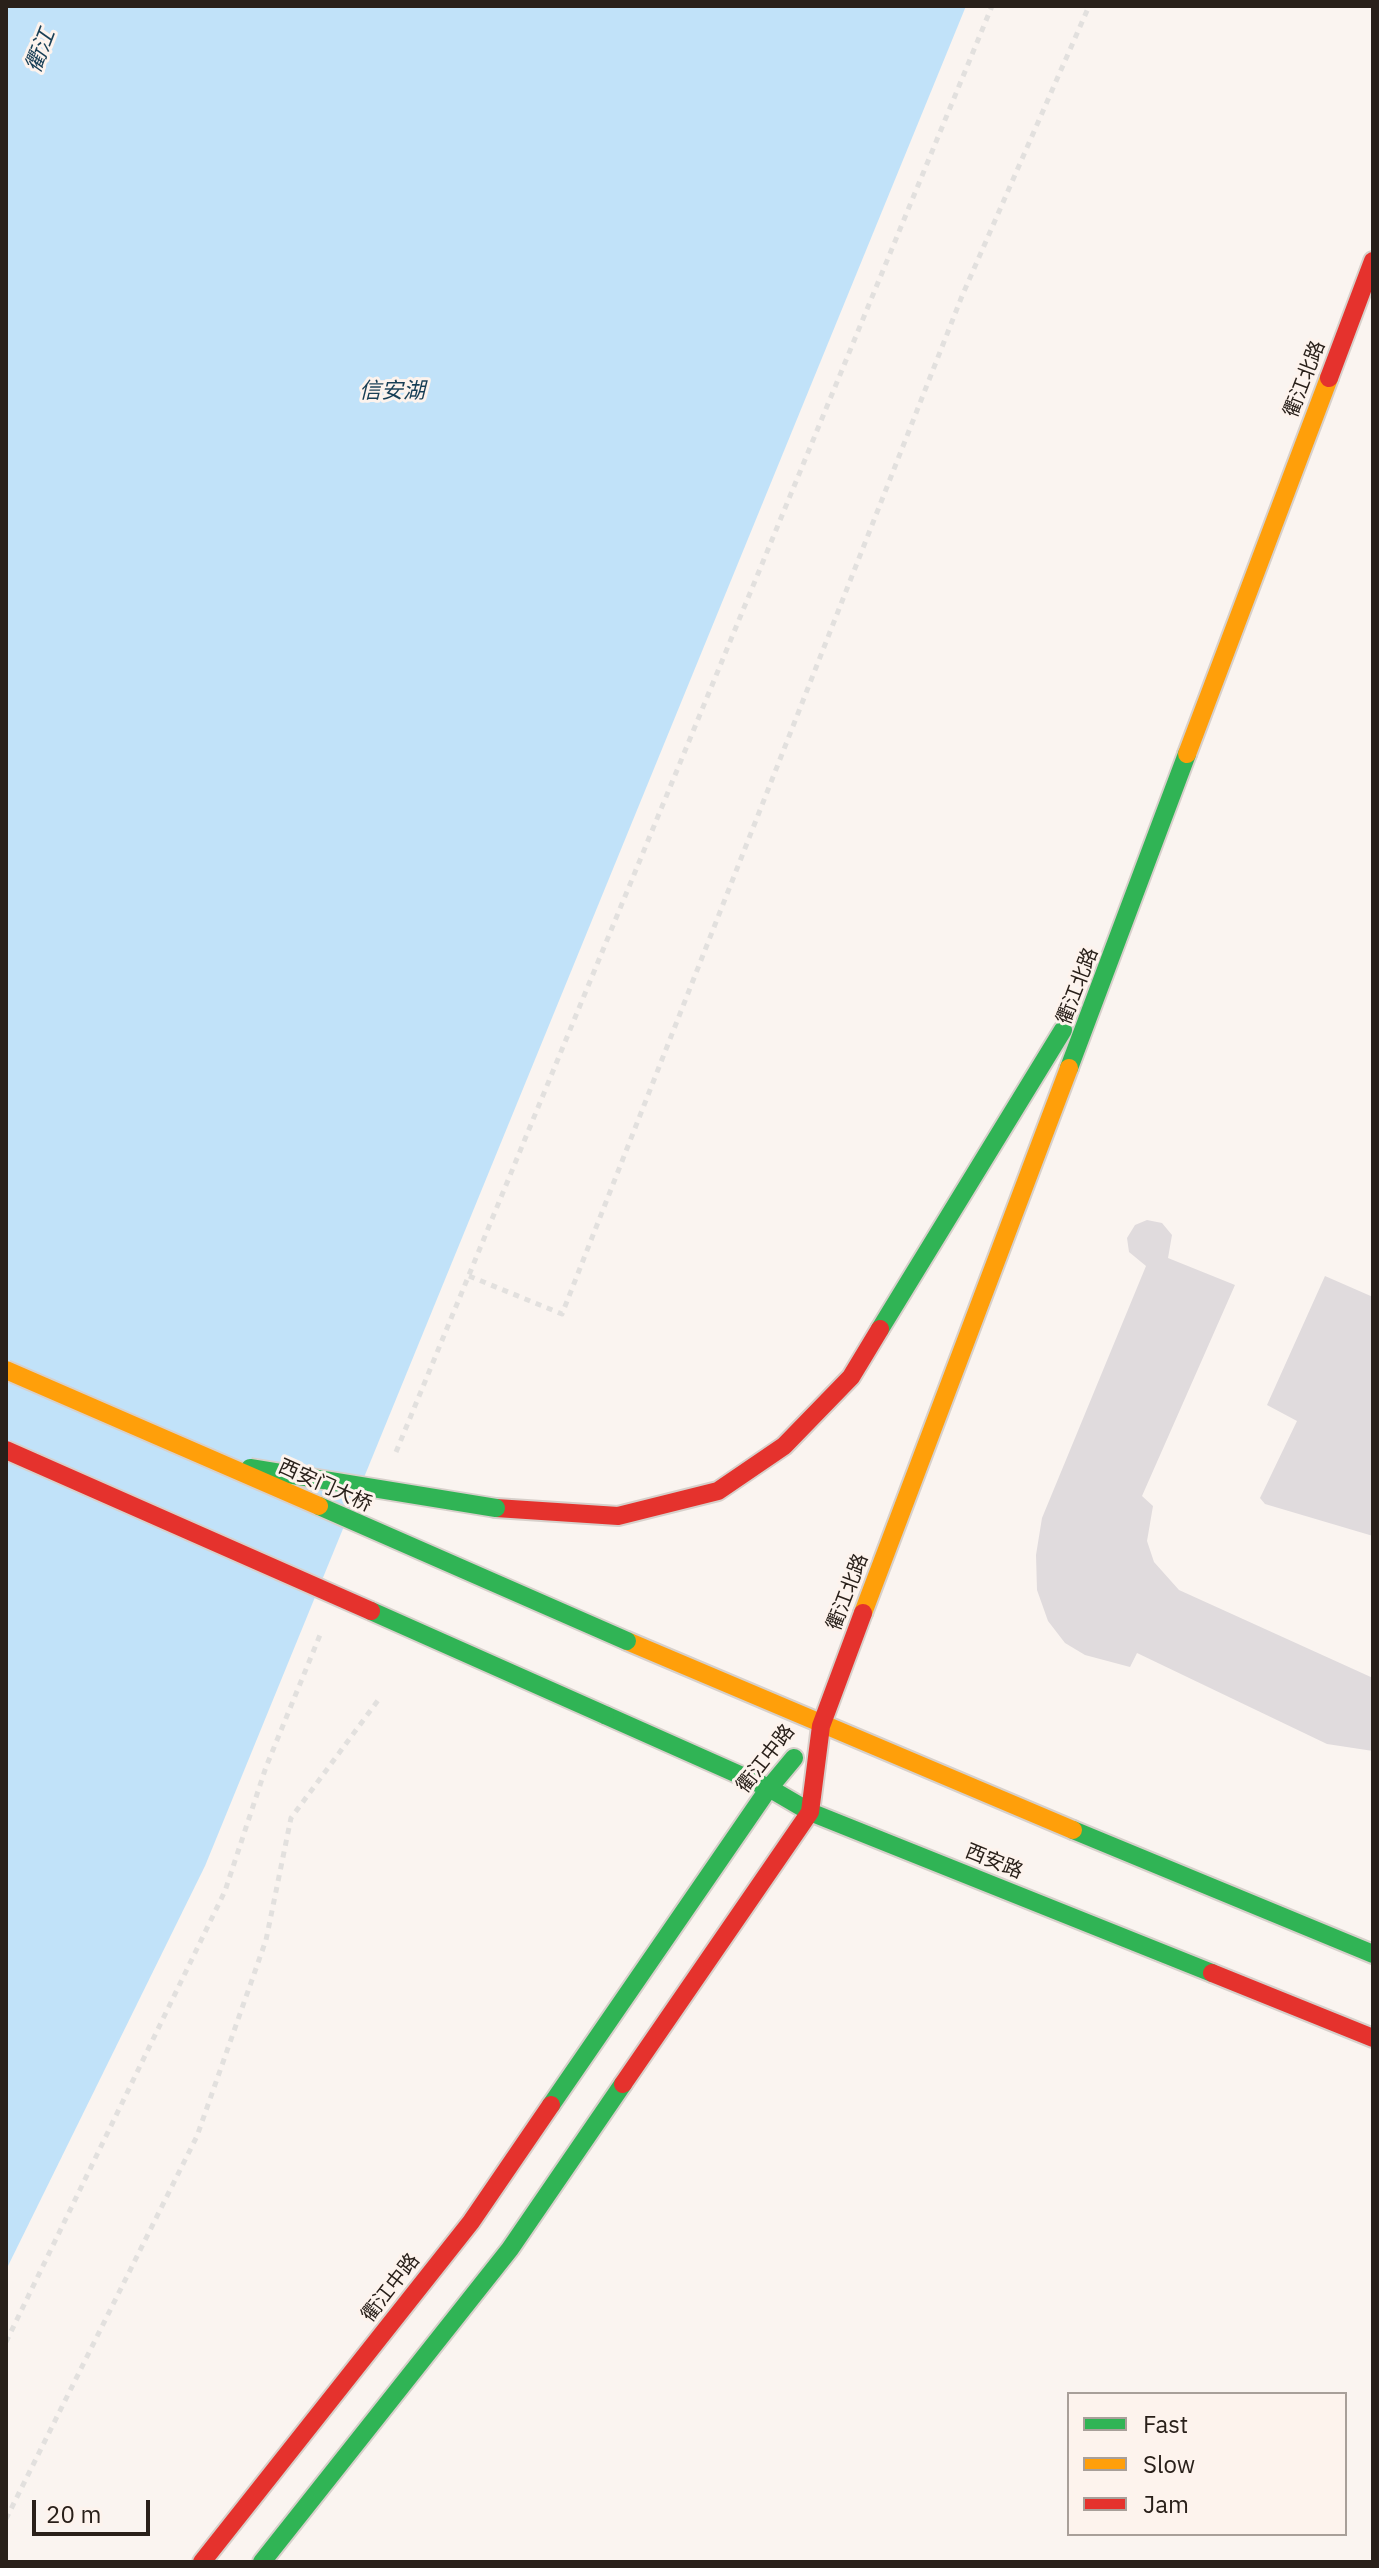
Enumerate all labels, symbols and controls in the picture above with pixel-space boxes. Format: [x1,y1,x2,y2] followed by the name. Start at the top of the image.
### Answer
[21,26,61,76] water label: 衢江
[1279,337,1331,421] street label: 衢江北路
[359,379,425,405] water label: 信安湖
[1052,944,1104,1028] street label: 衢江北路
[274,1455,376,1517] street label: 西安门大桥
[822,1550,874,1634] street label: 衢江北路
[732,1720,800,1798] street label: 衢江中路
[962,1840,1026,1884] street label: 西安路
[357,2249,425,2327] street label: 衢江中路
[1067,2392,1347,2536] legend
[1143,2408,1188,2440] text: Fast
[1143,2448,1195,2480] text: Slow
[36,2484,154,2534] scale bar
[1143,2488,1189,2520] text: Jam
[46,2498,101,2530] text: 20 m

